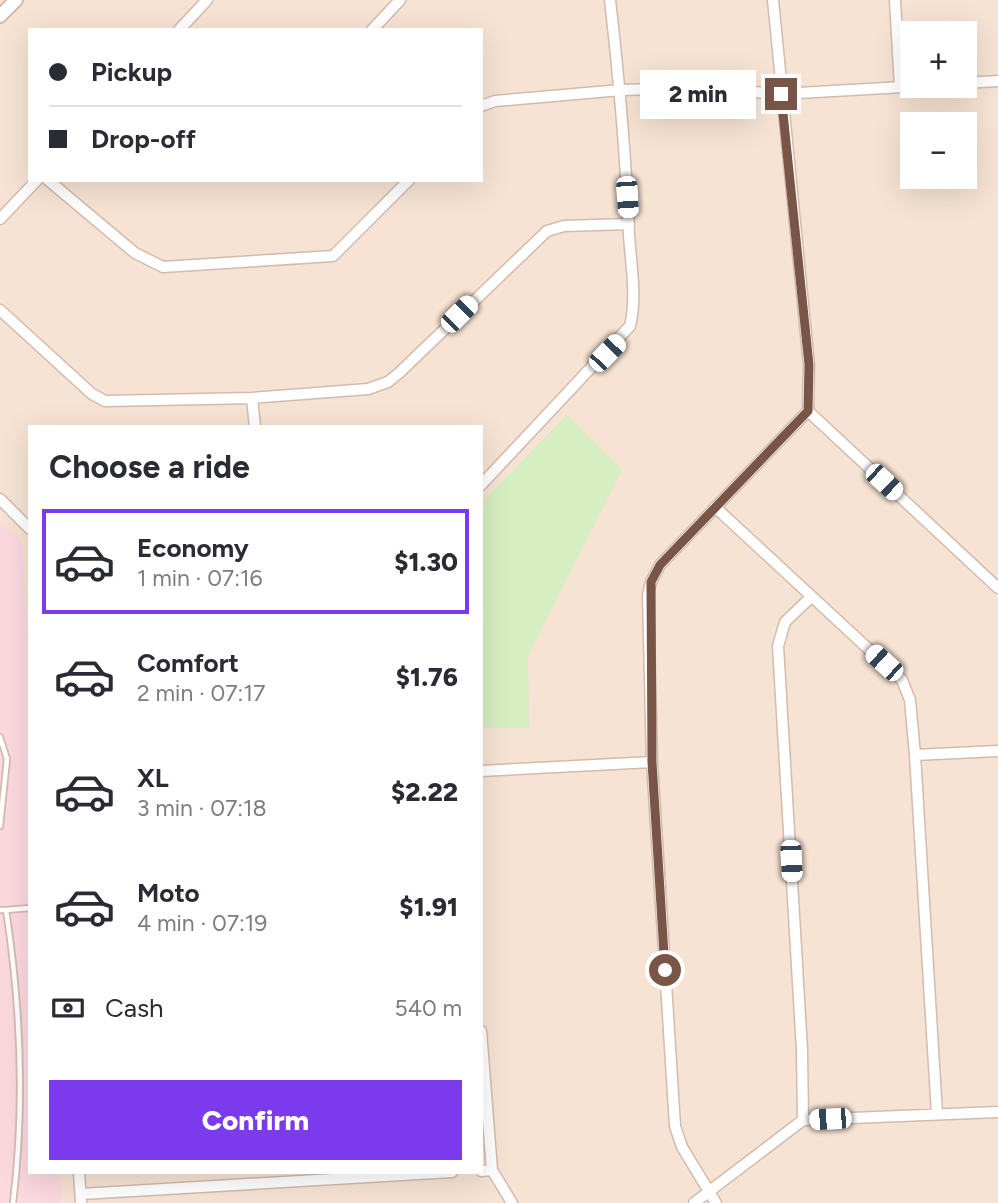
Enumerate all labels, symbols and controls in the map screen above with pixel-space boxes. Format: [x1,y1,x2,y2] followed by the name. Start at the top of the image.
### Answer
[900,21,977,189] map controls
[900,21,977,98] button: +
[91,56,172,88] text: Pickup
[641,70,756,119] callout: 2 min
[765,78,797,110] route end
[669,80,727,108] text: 2 min
[900,112,977,189] button: −
[91,123,196,155] text: Drop-off
[616,175,639,219] car
[437,292,482,336] car
[585,331,630,375] car
[49,448,250,486] text: Choose a ride
[862,460,907,504] car
[53,530,116,593] icon: car
[137,532,249,564] text: Economy
[394,546,458,578] text: $1.30
[137,564,263,592] text: 1 min · 07:16
[862,641,907,685] car
[53,645,116,708] icon: car
[137,647,239,679] text: Comfort
[396,661,458,693] text: $1.76
[137,679,265,707] text: 2 min · 07:17
[53,760,116,823] icon: car
[137,762,169,794] text: XL
[391,776,458,808] text: $2.22
[137,794,267,822] text: 3 min · 07:18
[780,839,803,883] car
[53,875,116,938] icon: car
[137,877,200,909] text: Moto
[399,891,458,923] text: $1.91
[137,909,267,937] text: 4 min · 07:19
[649,954,681,986] route start
[49,989,87,1027] icon: cash
[105,992,164,1024] text: Cash
[394,994,462,1022] text: 540 m
[49,1080,462,1160] button: Confirm
[809,1107,852,1131] car

